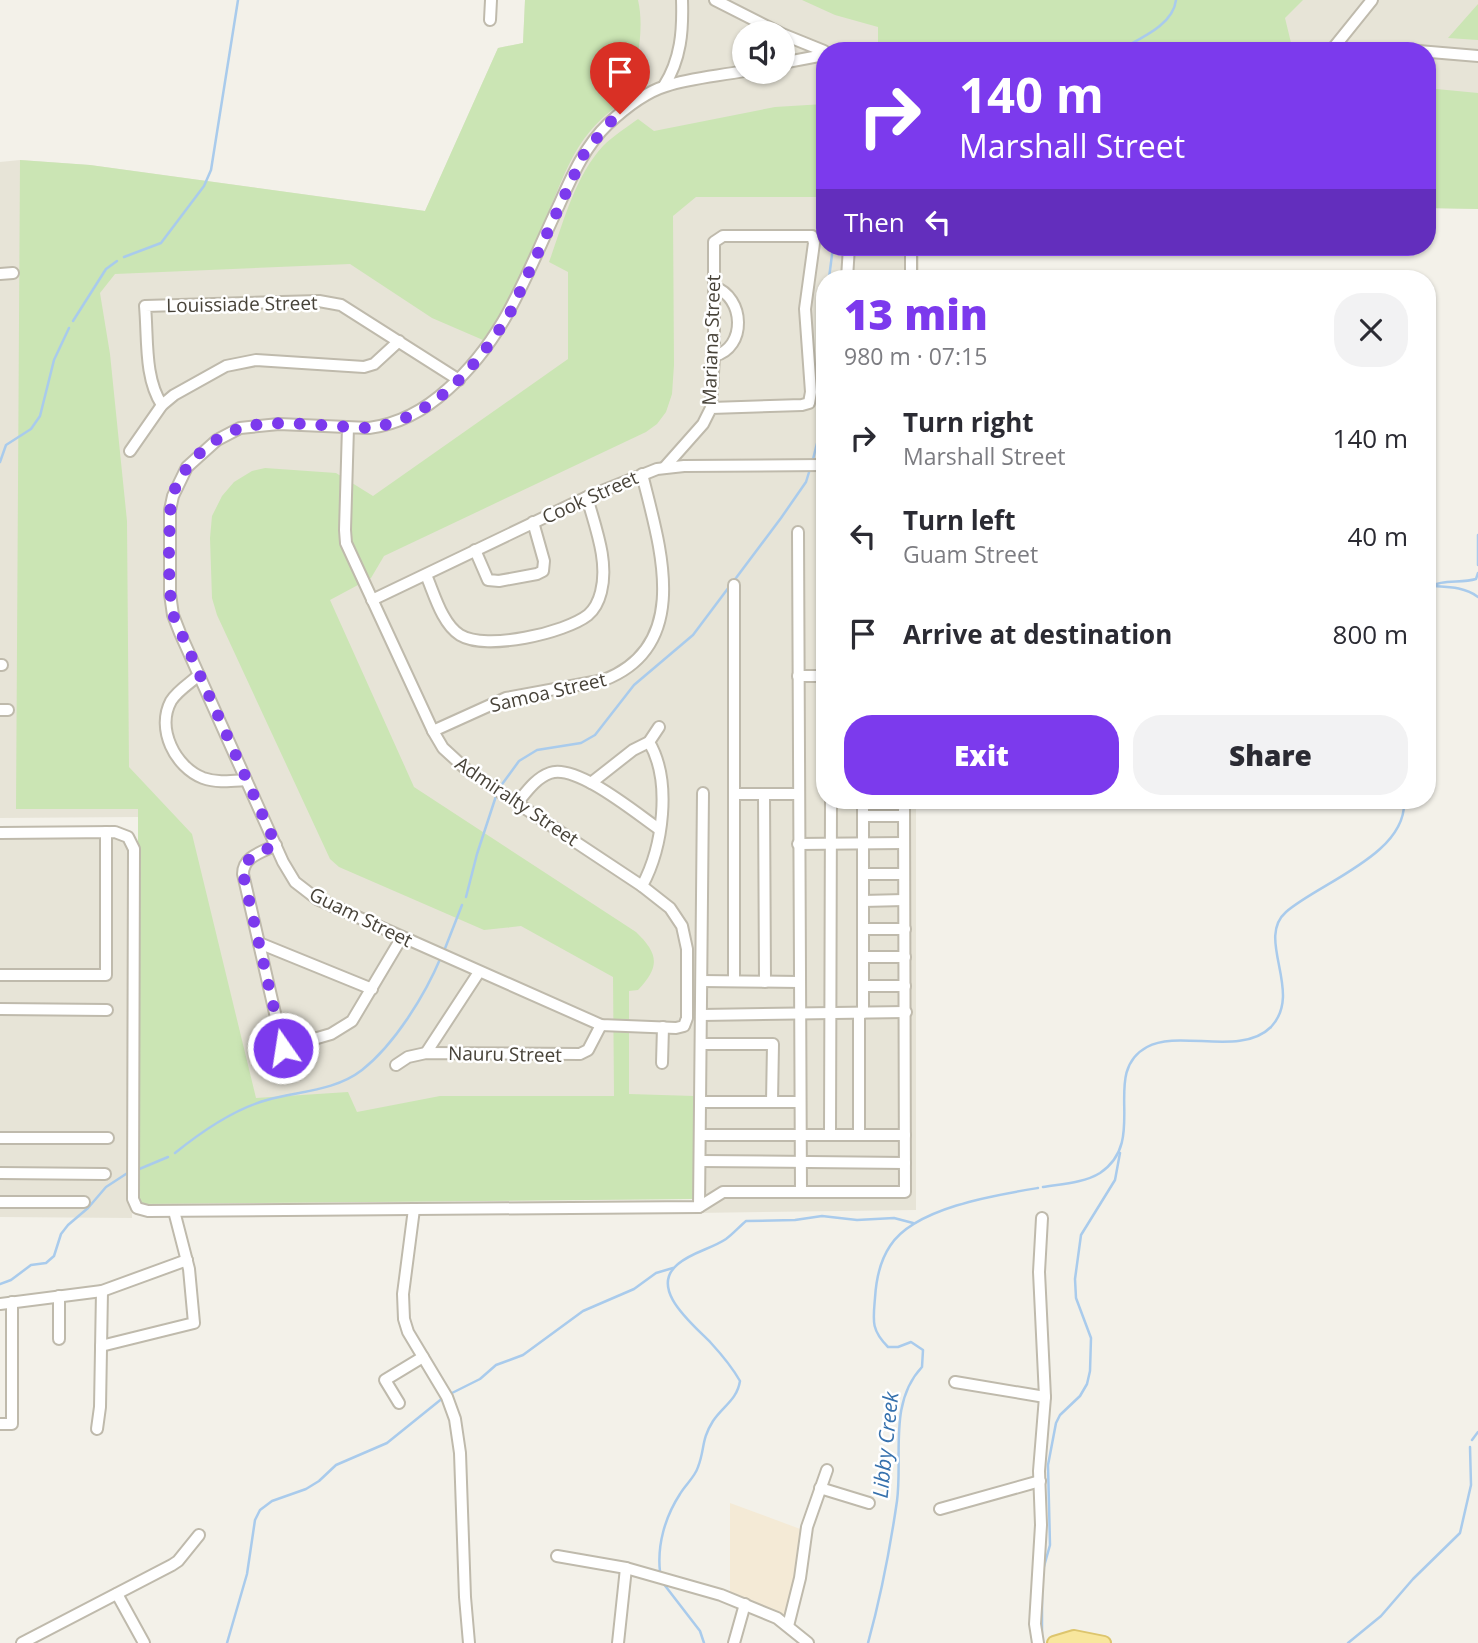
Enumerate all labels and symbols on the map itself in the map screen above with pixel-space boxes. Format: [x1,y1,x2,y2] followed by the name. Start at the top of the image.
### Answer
[590,42,650,114] pin
[696,274,726,406] street label: Mariana Street
[166,290,318,318] street label: Louissiade Street
[538,464,642,530] street label: Cook Street
[487,666,609,718] street label: Samoa Street
[450,750,584,852] street label: Admiralty Street
[305,881,417,953] street label: Guam Street
[246,1011,320,1085] position arrow
[448,1040,562,1068] street label: Nauru Street
[866,1390,905,1499] water label: Libby Creek

